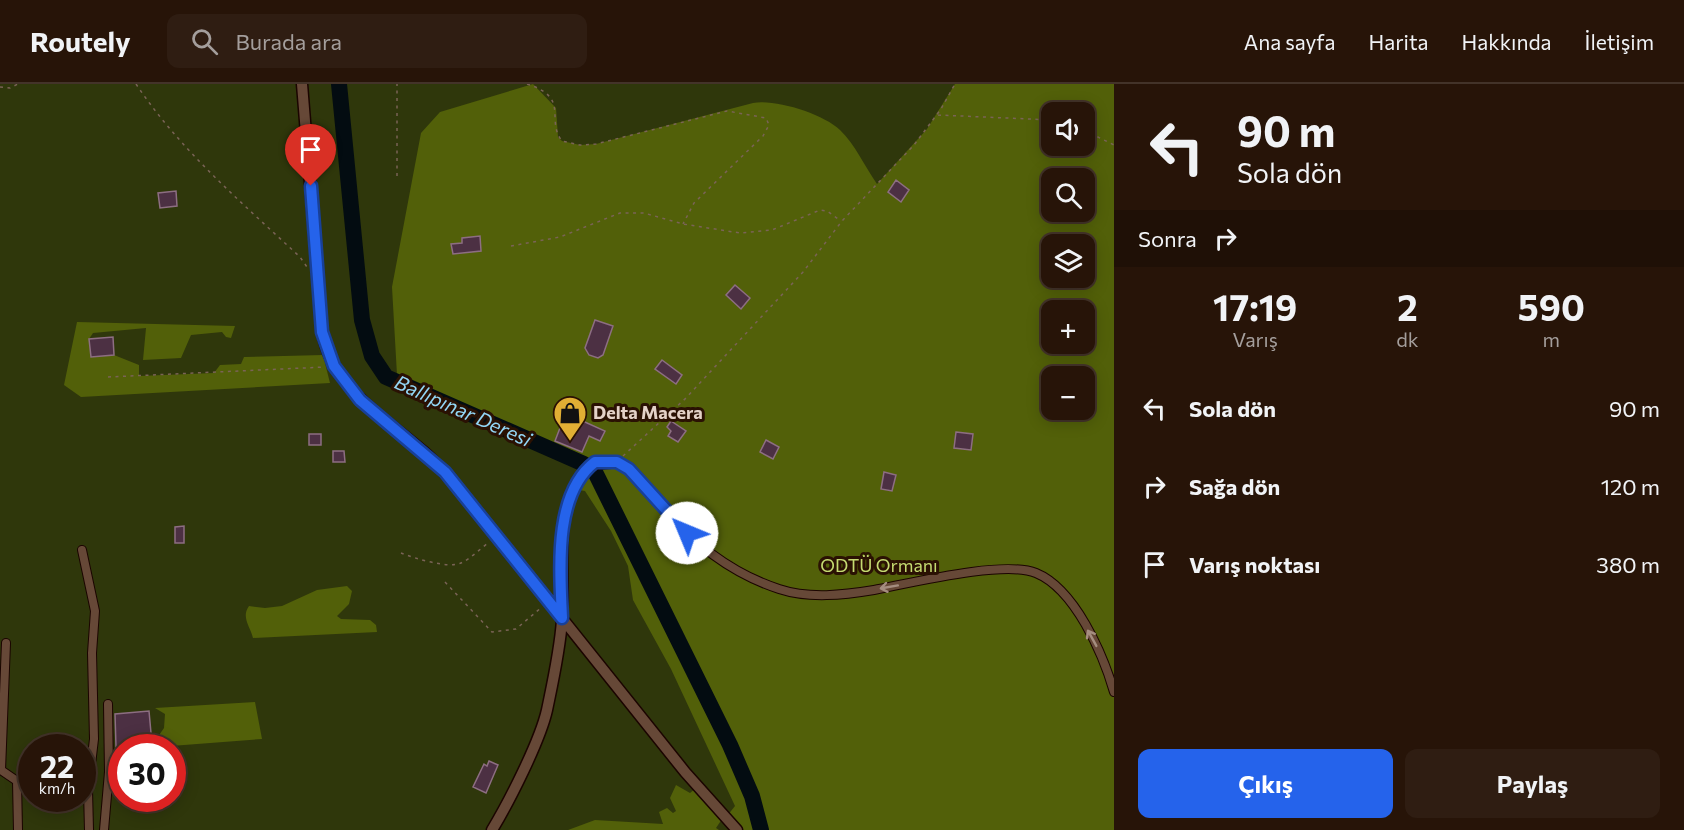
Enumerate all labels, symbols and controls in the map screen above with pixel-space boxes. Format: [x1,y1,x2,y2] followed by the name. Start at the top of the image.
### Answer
[167,14,587,68] search box
[30,24,131,58] text: Routely
[188,25,221,58] icon: search
[236,28,342,55] text: Burada ara
[1244,29,1335,54] text: Ana sayfa
[1368,29,1429,54] text: Harita
[1462,29,1552,54] text: Hakkında
[1585,29,1654,54] text: İletişim
[1041,102,1095,420] map controls
[1041,102,1095,156] button: sound
[1237,104,1336,156] text: 90 m
[1138,108,1216,186] icon: left
[285,124,336,186] pin
[294,133,327,166] icon: arrive
[1237,156,1342,189] text: Sola dön
[1041,168,1095,222] button: search
[1209,222,1242,255] icon: right
[1138,225,1197,252] text: Sonra
[1041,234,1095,288] button: layers
[1213,284,1297,328] text: 17:19
[1397,284,1418,328] text: 2
[1518,284,1585,328] text: 590
[1041,300,1095,354] button: +
[1232,327,1278,351] text: Varış
[1396,327,1419,351] text: dk
[1543,327,1560,351] text: m
[1041,366,1095,420] button: −
[391,369,536,451] water label: Ballıpınar Deresi
[1138,392,1171,425] icon: left
[552,395,588,442] shop icon: Delta Macera
[1189,395,1276,422] text: Sola dön
[1609,395,1660,422] text: 90 m
[593,401,703,423] place label: Delta Macera
[1138,470,1171,503] icon: right
[1189,473,1280,500] text: Sağa dön
[1601,473,1660,500] text: 120 m
[655,501,719,565] position arrow
[1138,548,1171,581] icon: arrive
[1189,551,1320,578] text: Varış noktası
[1596,551,1660,578] text: 380 m
[820,554,938,576] park label: ODTÜ Ormanı
[879,582,899,593] one-way arrow
[1086,630,1097,648] one-way arrow
[108,734,186,812] speed limit sign: 30
[40,747,74,784] text: 22
[1138,749,1393,818] button: Çıkış
[1405,749,1660,818] button: Paylaş
[39,779,75,797] text: km/h

